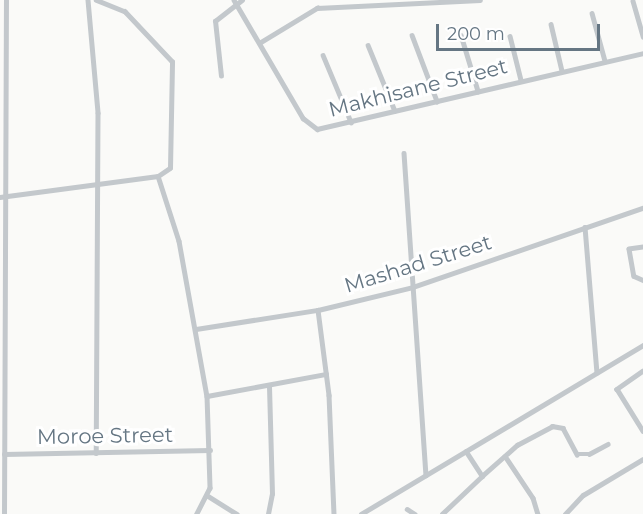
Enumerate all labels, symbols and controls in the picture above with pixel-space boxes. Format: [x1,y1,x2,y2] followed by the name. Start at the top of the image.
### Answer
[439,12,602,50] scale bar
[447,23,505,45] text: 200 m
[326,54,510,122] street label: Makhisane Street
[341,230,495,298] street label: Mashad Street
[37,422,173,450] street label: Moroe Street

